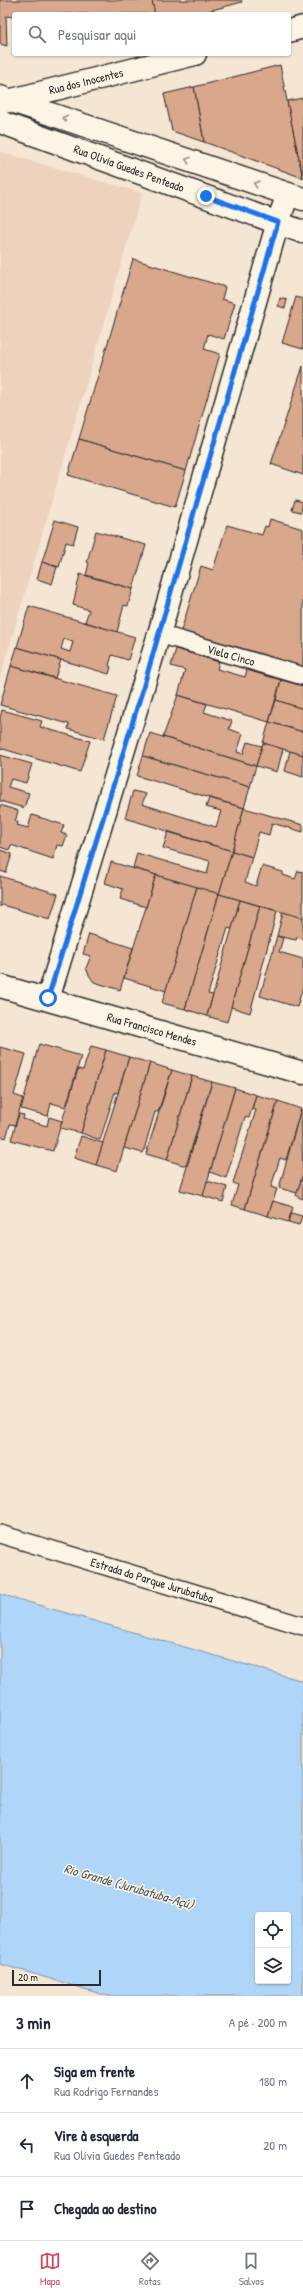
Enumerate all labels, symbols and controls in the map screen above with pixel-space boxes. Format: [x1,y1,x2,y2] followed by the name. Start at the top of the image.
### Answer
[12,12,291,56] search box
[26,23,48,45] icon: search
[58,24,136,45] text: Pesquisar aqui
[47,63,125,98] street label: Rua dos Inocentes
[62,115,69,123] one-way arrow
[71,140,187,196] street label: Rua Olívia Guedes Penteado
[185,157,192,165] one-way arrow
[253,180,260,188] one-way arrow
[197,187,215,205] route end
[205,640,257,670] street label: Viela Cinco
[39,989,57,1007] route start
[105,1008,199,1050] street label: Rua Francisco Mendes
[88,1553,216,1607] street label: Estrada do Parque Jurubatuba
[62,1859,197,1913] water label: Rio Grande (Jurubatuba-Açú)
[255,1912,291,1984] map controls
[255,1912,291,1948] button: locate
[255,1948,291,1984] button: layers
[12,1968,101,1987] scale bar
[18,1970,38,1984] text: 20 m
[16,2011,51,2034] text: 3 min
[229,2013,287,2031] text: A pé · 200 m
[54,2061,135,2082] text: Siga em frente
[16,2070,38,2092] icon: ahead
[259,2072,287,2090] text: 180 m
[54,2082,158,2100] text: Rua Rodrigo Fernandes
[54,2125,138,2146] text: Vire à esquerda
[16,2134,38,2156] icon: left
[263,2136,287,2154] text: 20 m
[54,2146,180,2164] text: Rua Olívia Guedes Penteado
[16,2198,38,2220] icon: arrive
[54,2198,157,2219] text: Chegada ao destino
[39,2250,61,2288] tab: Mapa
[139,2250,161,2288] tab: Rotas
[239,2250,264,2288] tab: Salvos

